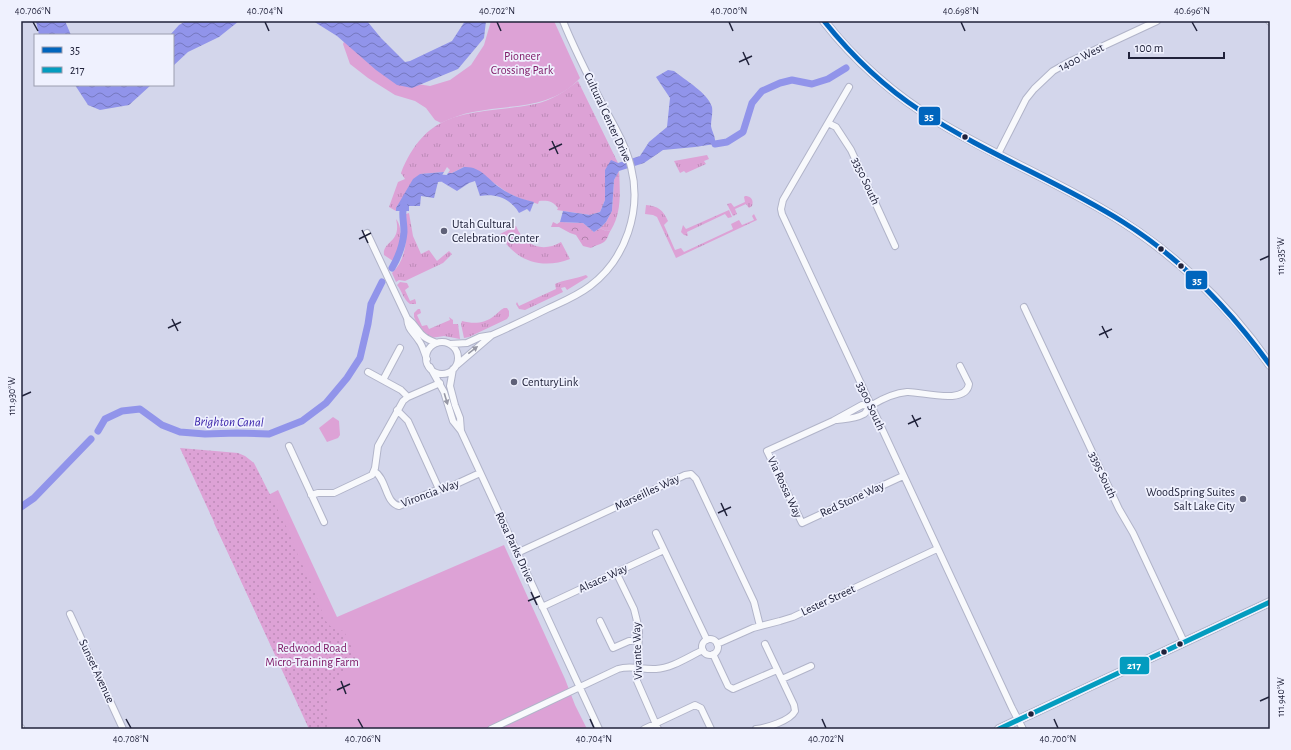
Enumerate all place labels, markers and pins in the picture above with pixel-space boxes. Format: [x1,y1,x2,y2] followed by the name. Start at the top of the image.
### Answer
[960,132,970,142] unlabelled marker
[452,218,539,244] place label: Utah Cultural Celebration Center
[439,226,449,236] marker: Utah Cultural Celebration Center
[1156,244,1166,254] unlabelled marker
[1176,261,1186,271] unlabelled marker
[522,376,579,389] place label: CenturyLink
[509,377,519,387] marker: CenturyLink
[1146,486,1235,513] place label: WoodSpring Suites Salt Lake City
[1238,494,1248,504] marker: WoodSpring Suites Salt Lake City
[1175,639,1185,649] unlabelled marker
[1159,647,1169,657] unlabelled marker
[1026,709,1036,719] unlabelled marker

